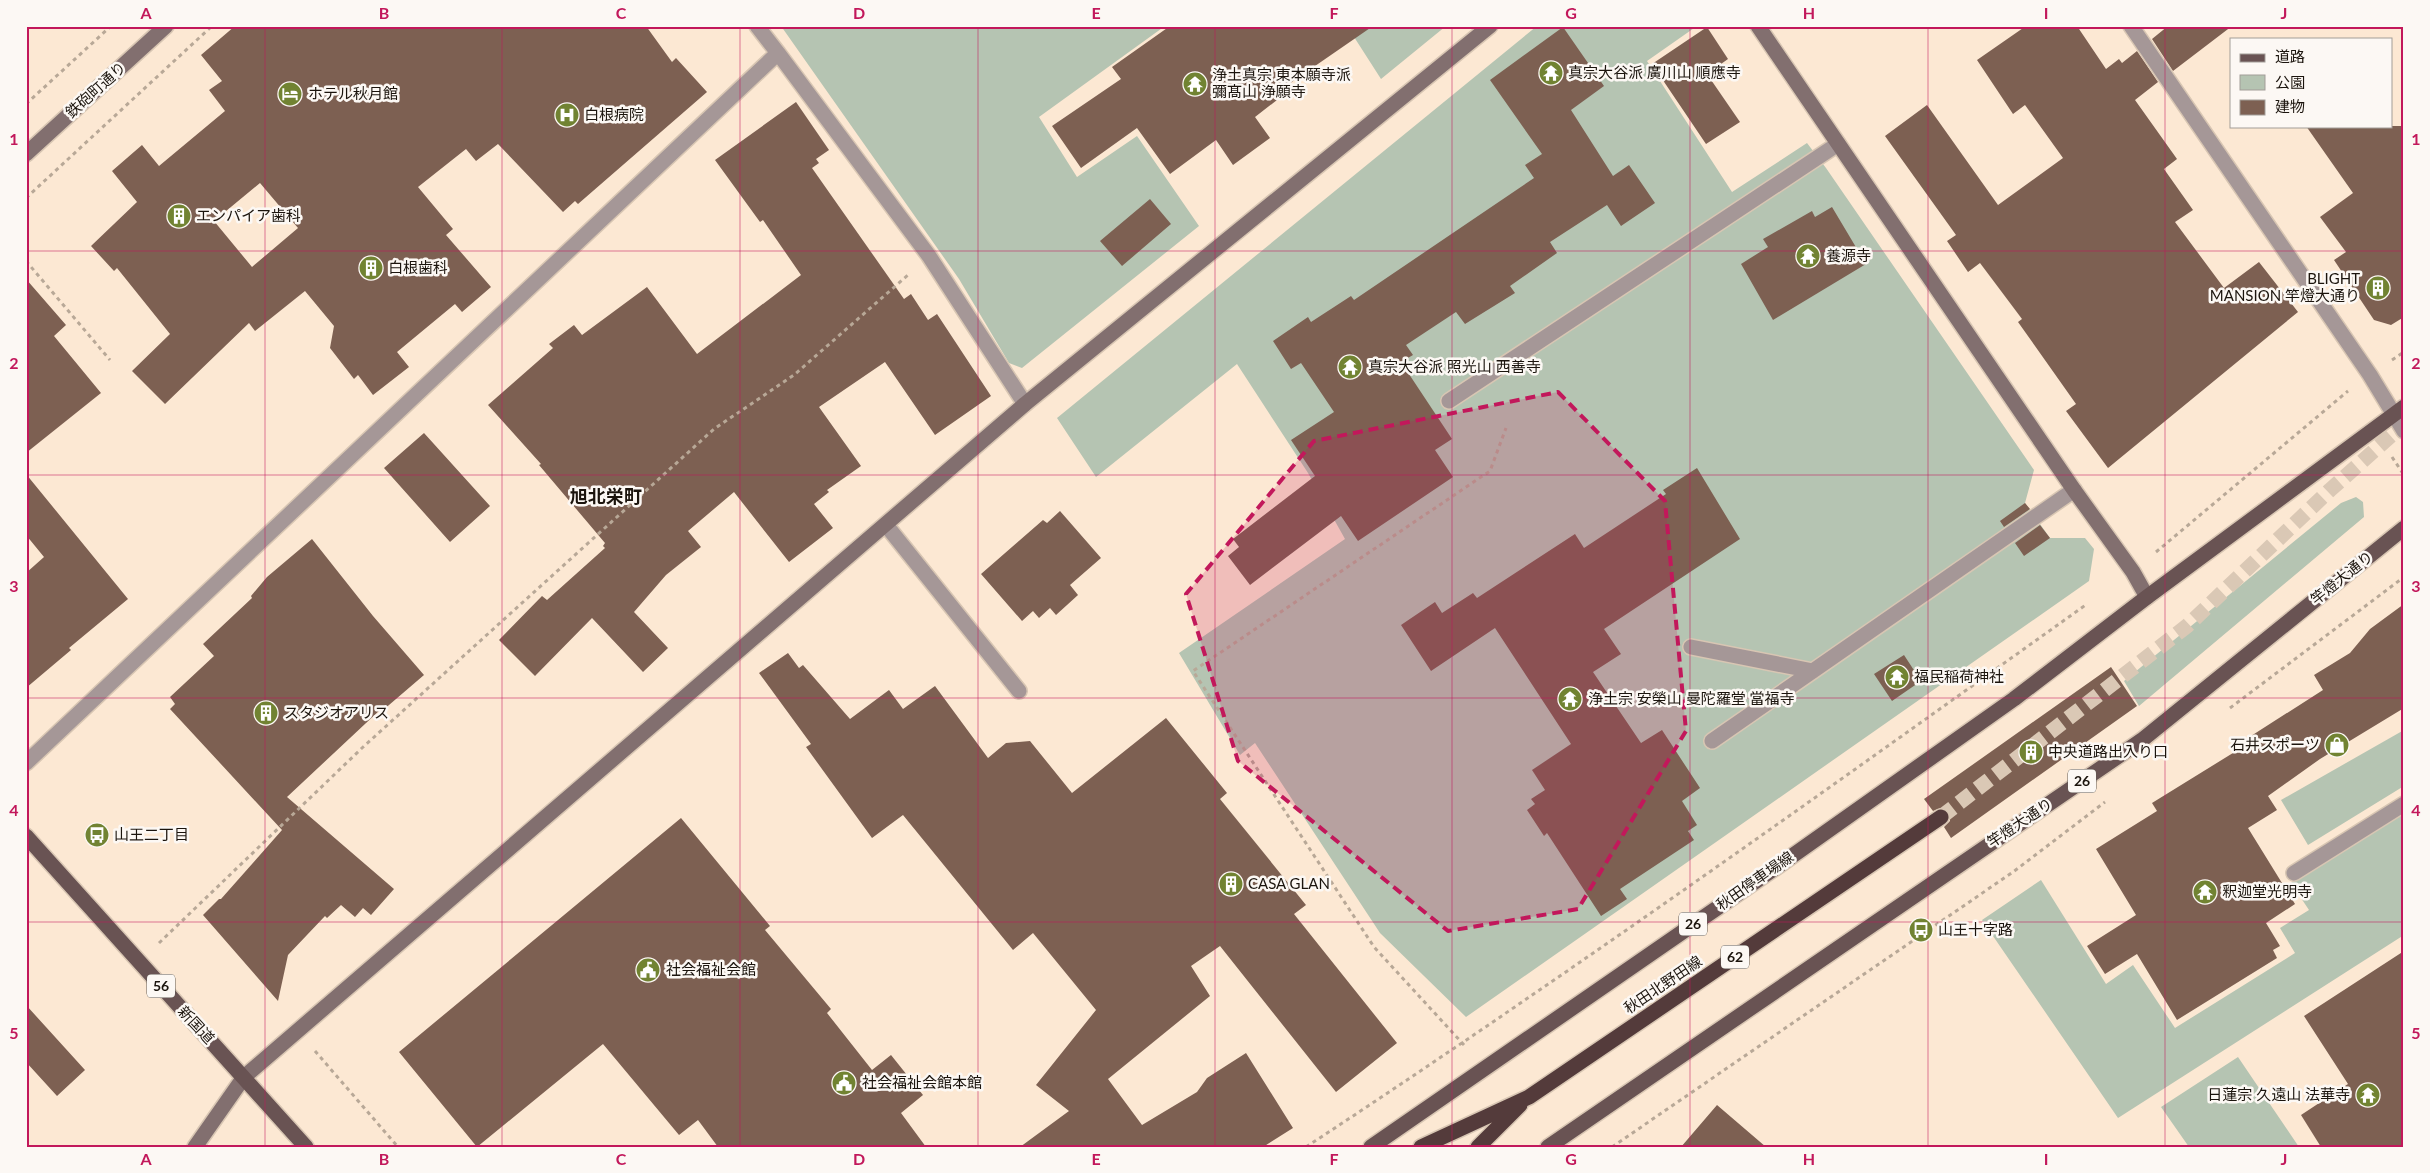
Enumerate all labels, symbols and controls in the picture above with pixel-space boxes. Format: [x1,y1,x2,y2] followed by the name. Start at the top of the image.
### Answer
[139,3,152,22] text: A
[379,3,389,22] text: B
[616,3,627,22] text: C
[853,3,865,22] text: D
[1091,3,1101,22] text: E
[1329,3,1339,22] text: F
[1565,3,1577,22] text: G
[1803,3,1815,22] text: H
[2044,3,2048,22] text: I
[2281,3,2287,22] text: J
[2230,38,2392,128] legend
[2275,47,2305,65] text: 道路
[61,57,129,121] street label: 鉄砲町通り
[1538,60,1564,86] temple icon: 真宗大谷派 廣川山 順應寺
[1568,63,1741,81] place label: 真宗大谷派 廣川山 順應寺
[1212,65,1351,100] place label: 浄土真宗 東本願寺派 彌髙山 浄願寺
[1182,71,1208,97] temple icon: 浄土真宗 東本願寺派 彌髙山 浄願寺
[2275,73,2305,91] text: 公園
[277,81,303,107] hotel icon: ホテル秋月館
[308,84,398,102] place label: ホテル秋月館
[2275,97,2305,115] text: 建物
[554,102,580,128] hospital icon: 白根病院
[584,105,644,123] place label: 白根病院
[9,129,19,148] text: 1
[2411,129,2421,148] text: 1
[166,203,192,229] building icon: エンパイア歯科
[196,206,301,224] place label: エンパイア歯科
[1795,243,1821,269] temple icon: 養源寺
[1826,246,1871,264] place label: 養源寺
[358,255,384,281] building icon: 白根歯科
[388,258,448,276] place label: 白根歯科
[2210,269,2360,304] place label: BLIGHT MANSION 竿燈大通り
[2365,275,2391,301] building icon: BLIGHT MANSION 竿燈大通り
[9,353,19,372] text: 2
[2411,353,2421,372] text: 2
[1337,354,1363,380] temple icon: 真宗大谷派 照光山 西善寺
[1368,357,1541,375] place label: 真宗大谷派 照光山 西善寺
[570,485,642,507] district label: 旭北栄町
[2307,547,2376,608] street label: 竿燈大通り
[9,576,19,595] text: 3
[2411,576,2421,595] text: 3
[1884,664,1910,690] temple icon: 福民稲荷神社
[1914,667,2004,685] place label: 福民稲荷神社
[1557,686,1583,712] temple icon: 浄土宗 安榮山 曼陀羅堂 當福寺
[1588,689,1795,707] place label: 浄土宗 安榮山 曼陀羅堂 當福寺
[253,700,279,726] building icon: スタジオアリス
[284,703,389,721] place label: スタジオアリス
[2324,732,2350,758] shop icon: 石井スポーツ
[2230,735,2320,753] place label: 石井スポーツ
[2018,739,2044,765] building icon: 中央道路出入り口
[2048,742,2168,760] place label: 中央道路出入り口
[2068,769,2096,792] road number: 26
[1983,794,2056,851] street label: 竿燈大通り
[9,800,19,819] text: 4
[2411,800,2421,819] text: 4
[84,822,110,848] bus stop icon: 山王二丁目
[114,825,189,843] place label: 山王二丁目
[1712,847,1796,913] street label: 秋田停車場線
[1218,871,1244,897] building icon: CASA GLAN
[1248,874,1330,892] place label: CASA GLAN
[2192,879,2218,905] temple icon: 釈迦堂光明寺
[2222,882,2312,900] place label: 釈迦堂光明寺
[1679,912,1707,936] road number: 26
[1908,917,1934,943] bus stop icon: 山王十字路
[1938,920,2013,938] place label: 山王十字路
[1721,946,1749,969] road number: 62
[1620,952,1705,1017] street label: 秋田北野田線
[635,957,661,983] public building icon: 社会福祉会館
[666,960,756,978] place label: 社会福祉会館
[147,974,175,998] road number: 56
[175,1002,219,1047] street label: 新国道
[9,1023,19,1042] text: 5
[2411,1023,2421,1042] text: 5
[831,1070,857,1096] public building icon: 社会福祉会館本館
[862,1073,982,1091] place label: 社会福祉会館本館
[2355,1082,2381,1108] temple icon: 日蓮宗 久遠山 法華寺
[2207,1085,2350,1103] place label: 日蓮宗 久遠山 法華寺
[139,1149,152,1168] text: A
[379,1149,389,1168] text: B
[616,1149,627,1168] text: C
[853,1149,865,1168] text: D
[1091,1149,1101,1168] text: E
[1329,1149,1339,1168] text: F
[1565,1149,1577,1168] text: G
[1803,1149,1815,1168] text: H
[2044,1149,2048,1168] text: I
[2281,1149,2287,1168] text: J

